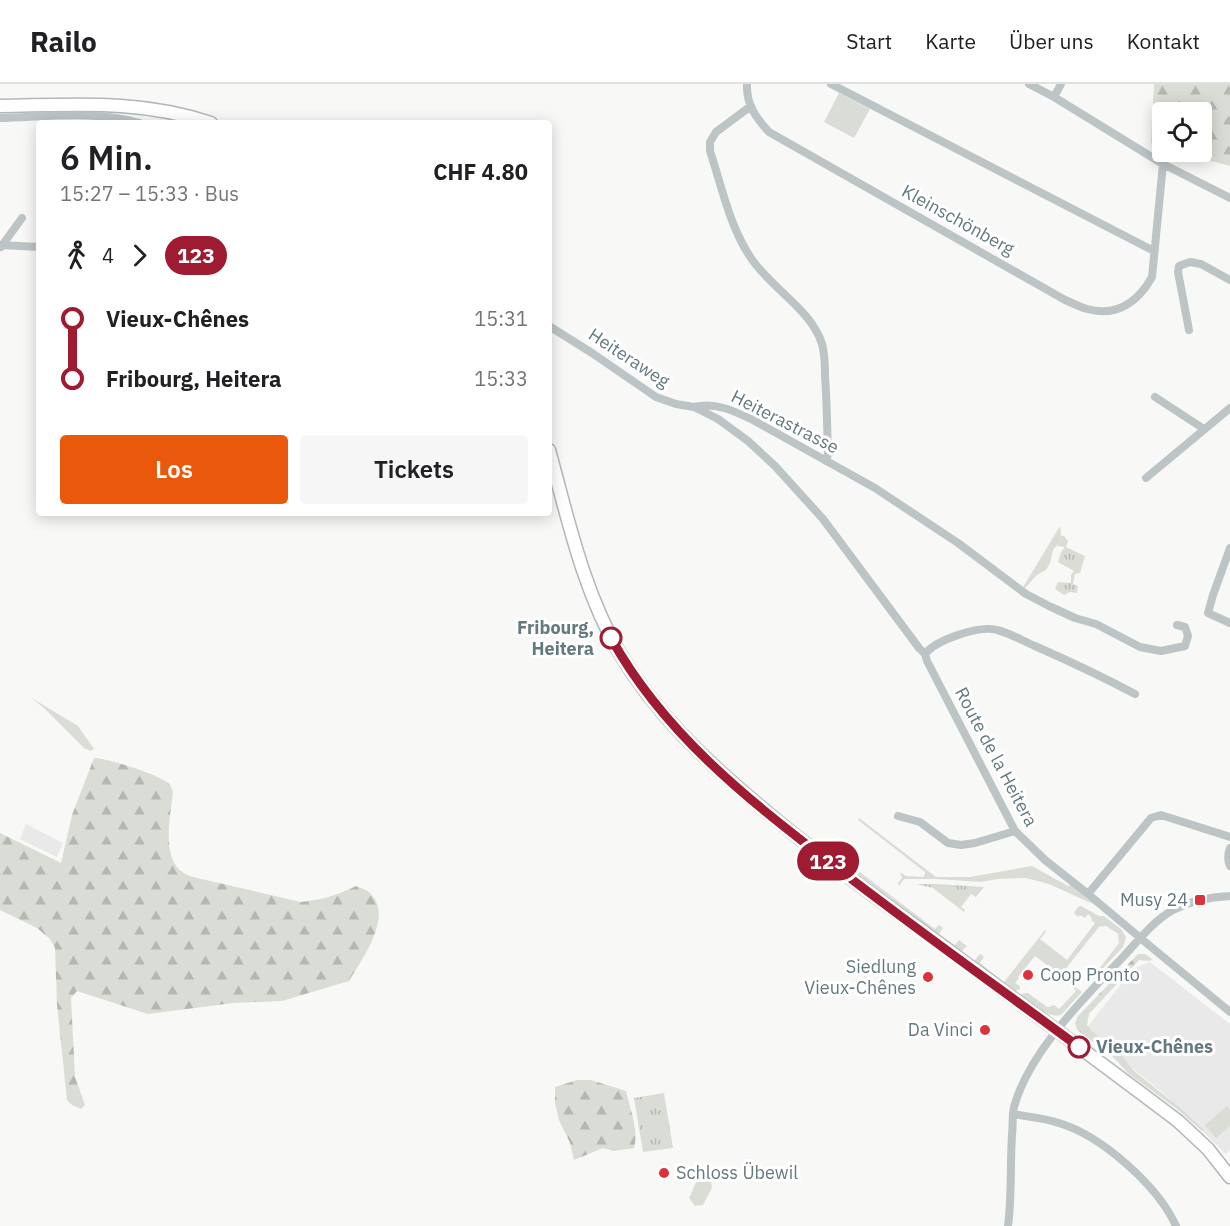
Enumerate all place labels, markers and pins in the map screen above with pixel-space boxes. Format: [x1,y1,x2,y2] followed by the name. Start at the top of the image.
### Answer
[517,616,594,660] place label: Fribourg, Heitera
[600,627,622,649] marker: Fribourg, Heitera
[1120,888,1188,911] place label: Musy 24
[1193,893,1207,907] marker: Musy 24
[804,955,916,999] place label: Siedlung Vieux-Chênes
[1040,963,1140,986] place label: Coop Pronto
[1021,968,1035,982] marker: Coop Pronto
[921,970,935,984] marker: Siedlung Vieux-Chênes
[908,1018,973,1041] place label: Da Vinci
[978,1023,992,1037] marker: Da Vinci
[1096,1035,1213,1058] place label: Vieux-Chênes
[1068,1036,1090,1058] marker: Vieux-Chênes
[676,1161,798,1184] place label: Schloss Übewil
[657,1166,671,1180] marker: Schloss Übewil

